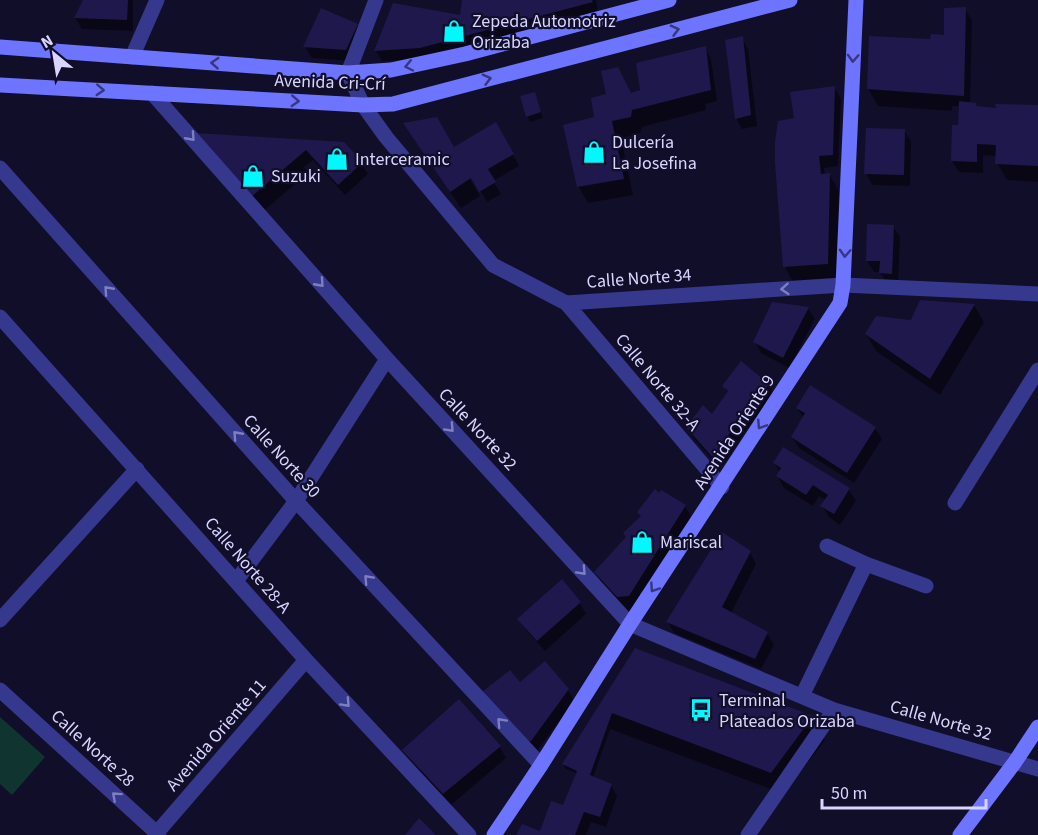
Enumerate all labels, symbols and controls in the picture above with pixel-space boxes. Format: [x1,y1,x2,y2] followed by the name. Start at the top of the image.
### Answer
[472,9,616,55] place label: Zepeda Automotriz Orizaba
[441,18,467,44] shop icon: Zepeda Automotriz Orizaba
[24,24,84,84] north arrow
[670,25,680,37] one-way arrow
[37,30,57,54] text: N
[847,54,860,63] one-way arrow
[210,57,219,70] one-way arrow
[404,59,414,72] one-way arrow
[274,68,387,97] street label: Avenida Cri-Crí
[482,74,492,87] one-way arrow
[96,84,105,97] one-way arrow
[291,94,300,107] one-way arrow
[184,130,195,141] one-way arrow
[612,130,697,176] place label: Dulcería La Josefina
[581,139,607,165] shop icon: Dulcería La Josefina
[324,146,350,172] shop icon: Interceramic
[355,147,450,172] place label: Interceramic
[240,163,266,189] shop icon: Suzuki
[271,164,321,189] place label: Suzuki
[838,249,851,258] one-way arrow
[586,262,692,295] street label: Calle Norte 34
[313,276,324,287] one-way arrow
[780,282,789,295] one-way arrow
[104,286,115,296] one-way arrow
[609,328,706,437] street label: Calle Norte 32-A
[688,370,781,495] street label: Avenida Oriente 9
[433,382,523,476] street label: Calle Norte 32
[237,409,326,504] street label: Calle Norte 30
[757,419,769,429] one-way arrow
[443,420,454,431] one-way arrow
[233,431,244,442] one-way arrow
[199,512,297,619] street label: Calle Norte 28-A
[629,529,655,555] shop icon: Mariscal
[660,530,722,555] place label: Mariscal
[575,565,586,575] one-way arrow
[365,576,376,587] one-way arrow
[650,582,662,592] one-way arrow
[161,674,272,797] street label: Avenida Oriente 11
[719,688,855,734] place label: Terminal Plateados Orizaba
[887,694,995,747] street label: Calle Norte 32
[339,696,350,707] one-way arrow
[688,697,714,723] bus stop icon: Terminal Plateados Orizaba
[45,704,140,793] street label: Calle Norte 28
[497,719,508,729] one-way arrow
[822,772,986,810] scale bar
[831,781,867,806] text: 50 m
[112,792,123,803] one-way arrow

